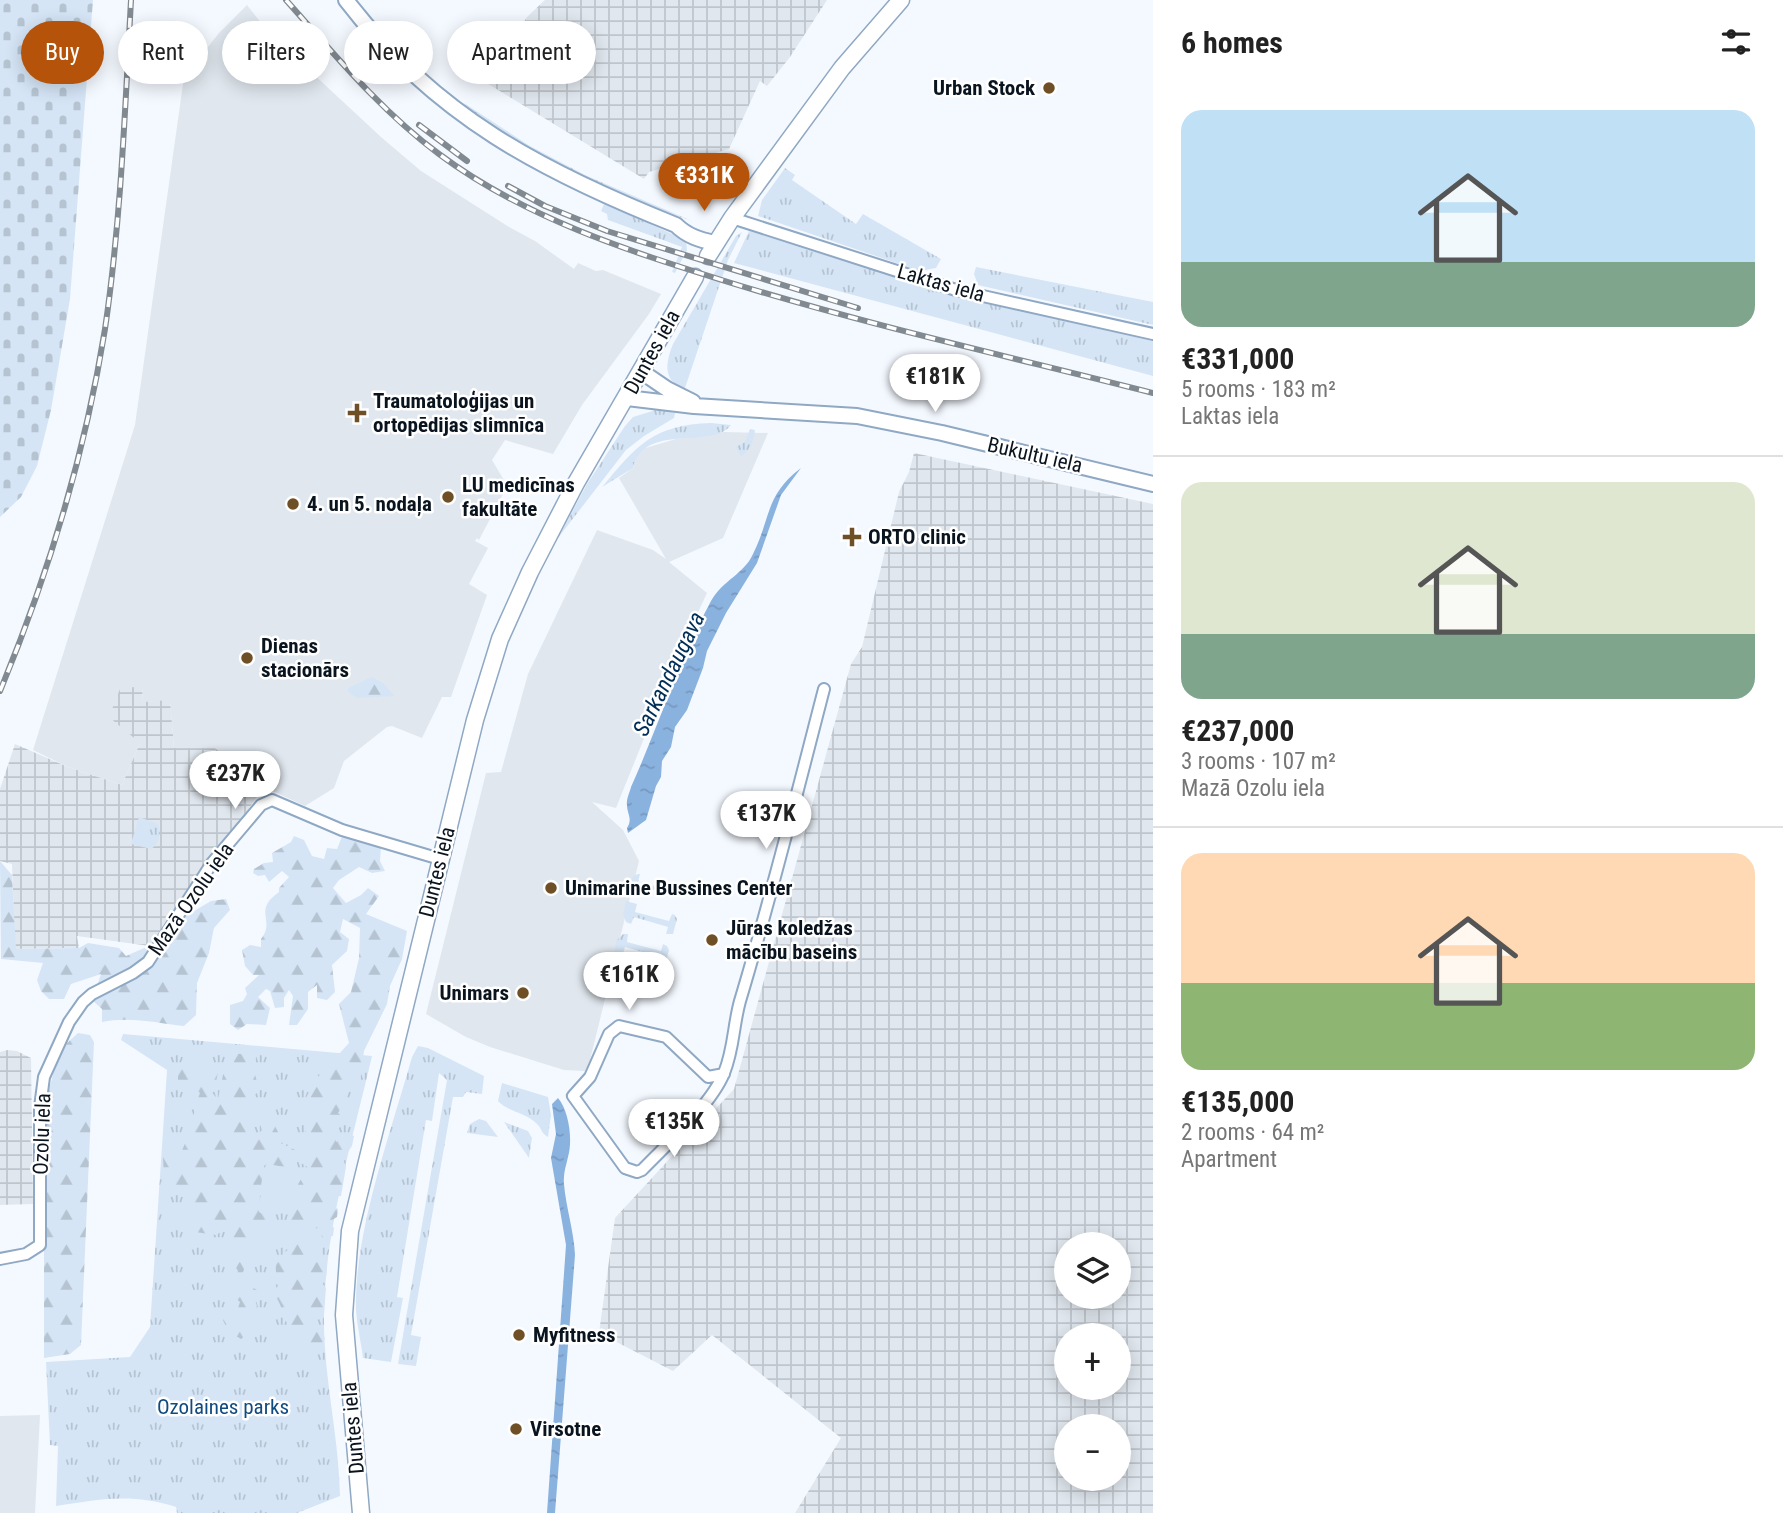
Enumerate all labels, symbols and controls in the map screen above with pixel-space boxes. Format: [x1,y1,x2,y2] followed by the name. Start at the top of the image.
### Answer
[21,21,104,84] chip: Buy
[118,21,208,84] chip: Rent
[222,21,330,84] chip: Filters
[344,21,433,84] chip: New
[447,21,596,84] chip: Apartment
[1717,23,1755,61] icon: filters
[1181,25,1283,60] text: 6 homes
[933,76,1036,100] place label: Urban Stock
[1041,80,1057,96] marker: Urban Stock
[655,154,753,213] pin: €331K
[1405,155,1531,281] icon: home
[674,162,734,189] text: €331K
[895,259,987,307] street label: Laktas iela
[619,306,685,398] street label: Duntes iela
[1181,341,1294,376] text: €331,000
[886,354,984,414] pin: €181K
[905,363,965,390] text: €181K
[1181,376,1336,403] text: 5 rooms · 183 m²
[373,389,544,437] place label: Traumatoloģijas un ortopēdijas slimnīca
[347,403,367,423] marker: Traumatoloģijas un ortopēdijas slimnīca
[1181,403,1279,430] text: Laktas iela
[985,432,1085,478] street label: Bukultu iela
[462,473,575,521] place label: LU medicīnas fakultāte
[440,489,456,505] marker: LU medicīnas fakultāte
[307,492,432,517] place label: 4. un 5. nodaļa
[285,496,301,512] marker: 4. un 5. nodaļa
[868,525,966,549] place label: ORTO clinic
[842,527,862,547] marker: ORTO clinic
[1405,527,1531,653] icon: home
[627,608,711,740] water label: Sarkandaugava
[261,634,349,682] place label: Dienas stacionārs
[239,650,255,666] marker: Dienas stacionārs
[1181,713,1294,748] text: €237,000
[1181,748,1336,775] text: 3 rooms · 107 m²
[186,752,284,811] pin: €237K
[205,760,265,787] text: €237K
[1181,775,1325,802] text: Mazā Ozolu iela
[717,792,815,851] pin: €137K
[736,800,796,827] text: €137K
[414,824,460,920] street label: Duntes iela
[143,838,239,960] street label: Mazā Ozolu iela
[565,876,793,900] place label: Unimarine Bussines Center
[543,880,559,896] marker: Unimarine Bussines Center
[1405,898,1531,1024] icon: home
[726,916,857,964] place label: Jūras koledžas mācību baseins
[704,932,720,948] marker: Jūras koledžas mācību baseins
[580,953,678,1012] pin: €161K
[599,961,659,988] text: €161K
[439,981,509,1005] place label: Unimars
[515,985,531,1001] marker: Unimars
[1181,1084,1294,1119] text: €135,000
[29,1093,55,1175] street label: Ozolu iela
[625,1100,723,1159] pin: €135K
[644,1108,704,1135] text: €135K
[1181,1119,1324,1146] text: 2 rooms · 64 m²
[1181,1146,1277,1173] text: Apartment
[1054,1232,1131,1491] map controls
[1054,1232,1131,1309] button: layers
[533,1323,616,1347] place label: Myfitness
[1054,1323,1131,1400] button: +
[511,1327,527,1343] marker: Myfitness
[337,1381,369,1475] street label: Duntes iela
[157,1395,289,1419] park label: Ozolaines parks
[1054,1414,1131,1491] button: −
[530,1417,601,1441] place label: Virsotne
[508,1421,524,1437] marker: Virsotne

